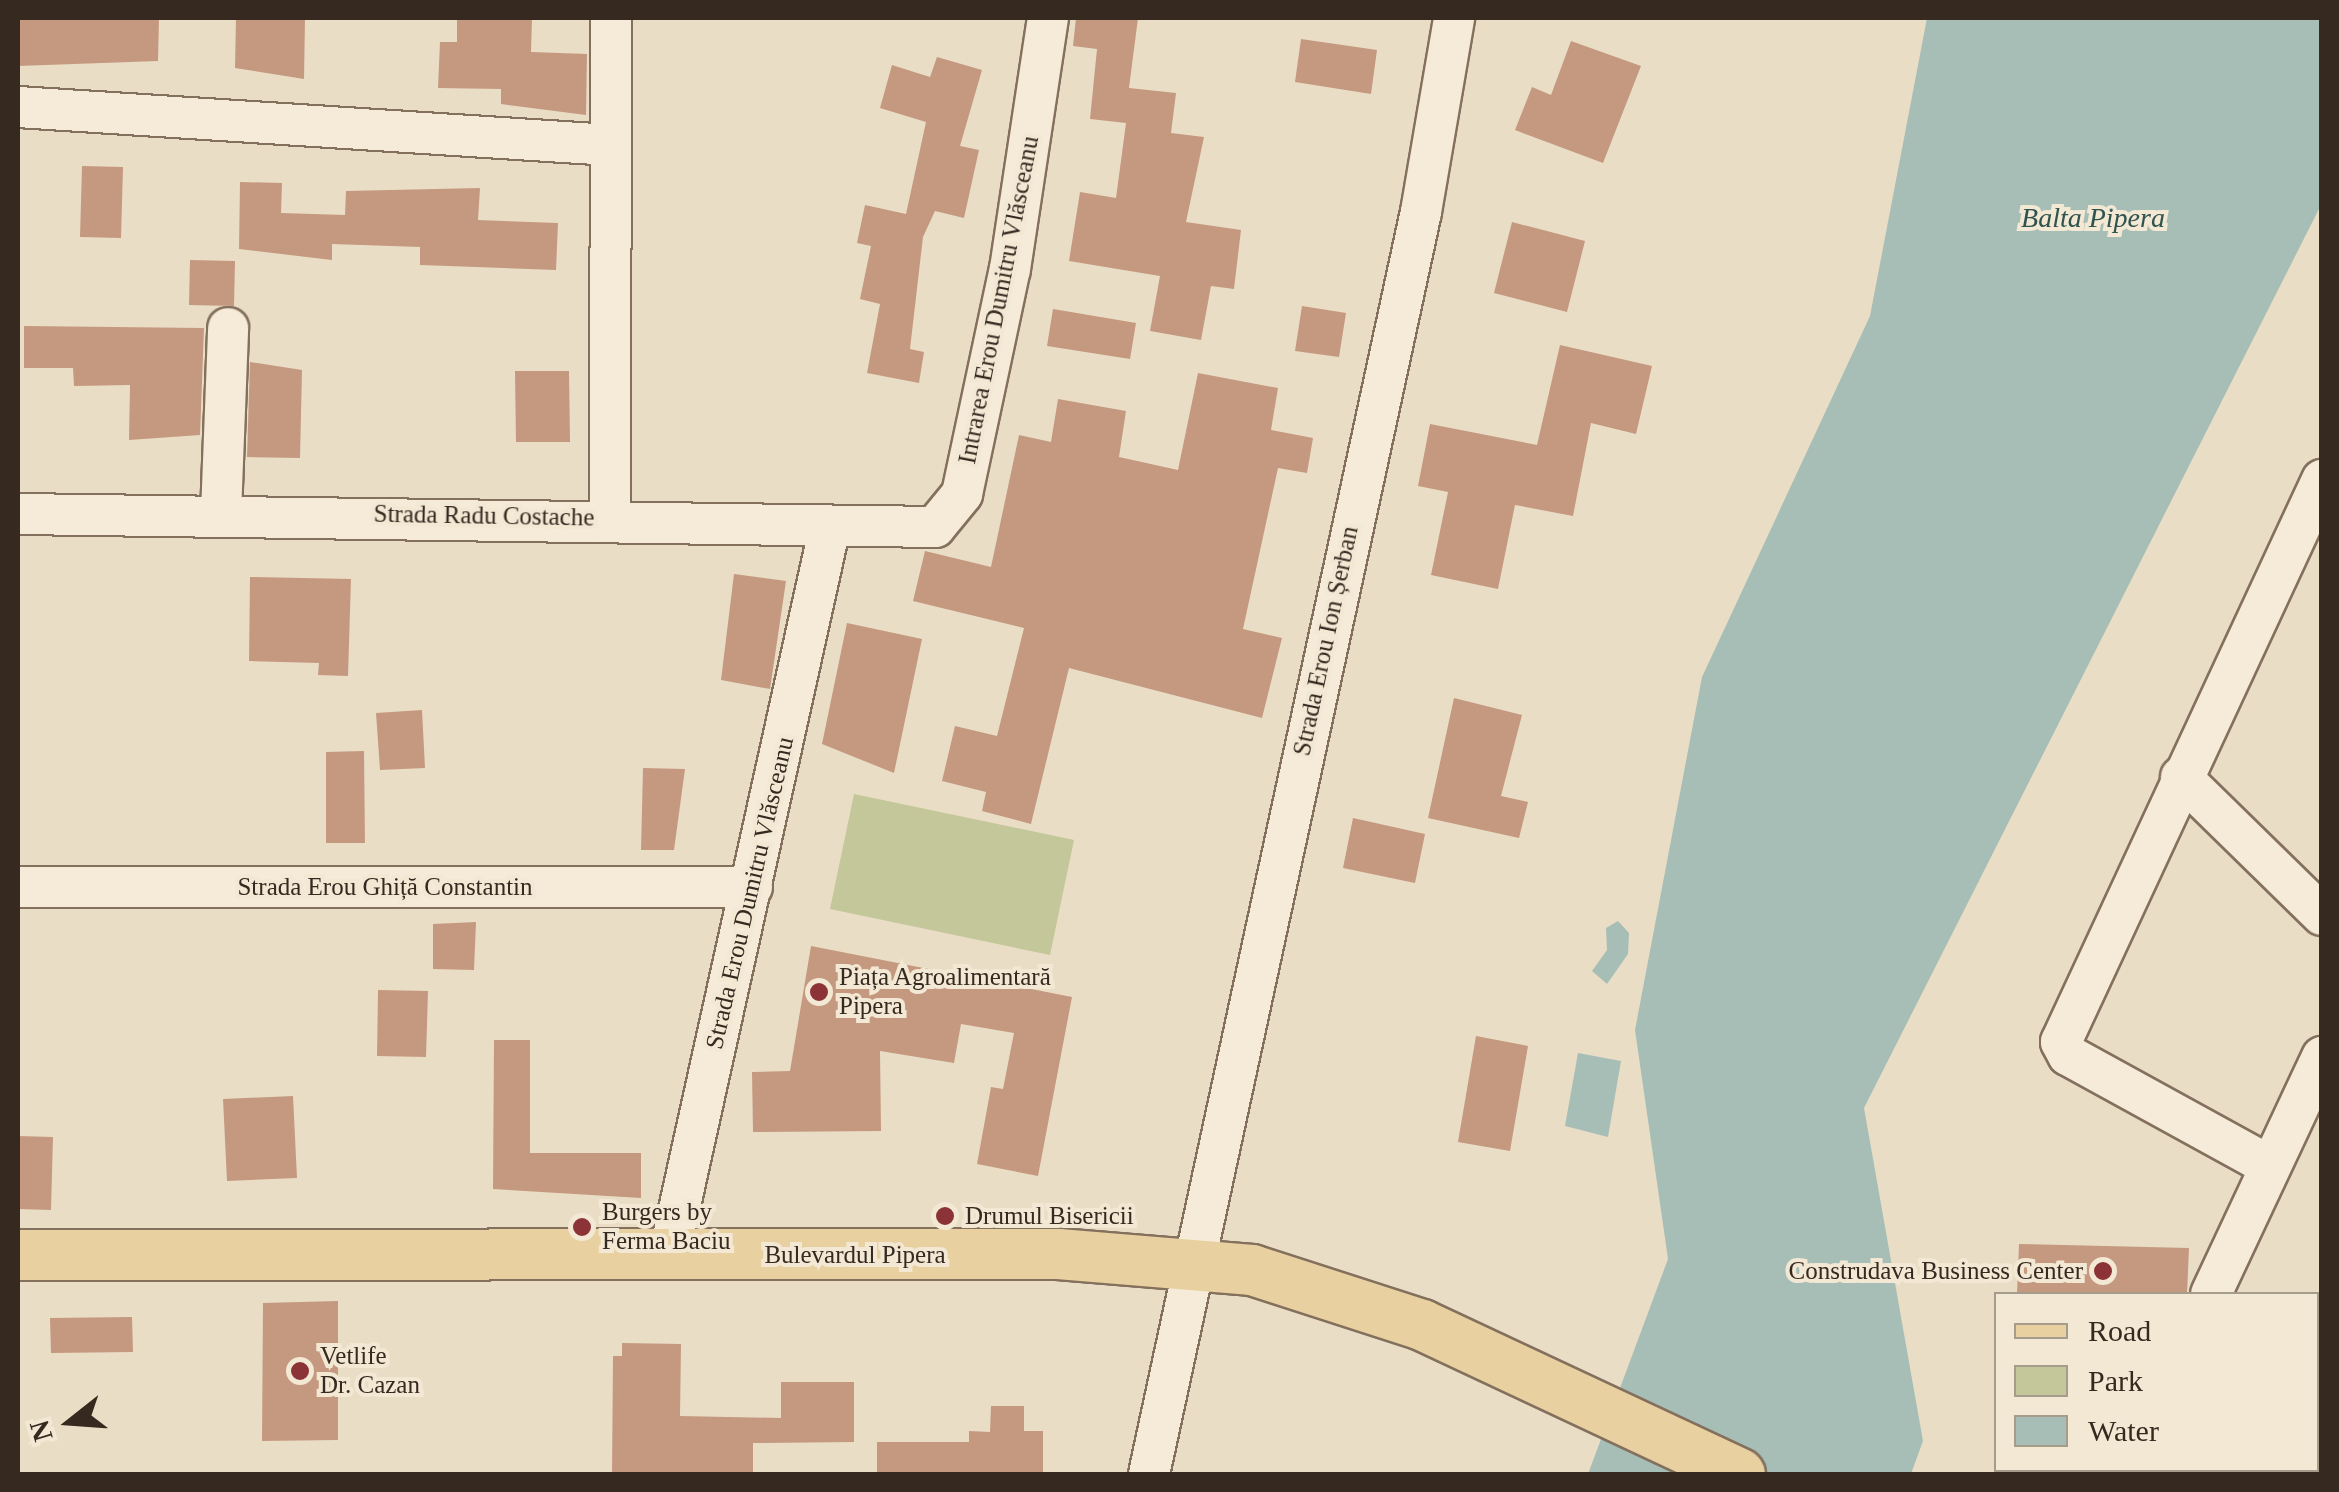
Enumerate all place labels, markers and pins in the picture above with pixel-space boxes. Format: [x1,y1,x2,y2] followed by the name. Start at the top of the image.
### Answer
[839,963,1052,1022] place label: Piața Agroalimentară Pipera
[808,981,830,1003] marker: Piața Agroalimentară Pipera
[602,1198,730,1257] place label: Burgers by Ferma Baciu
[965,1201,1134,1231] place label: Drumul Bisericii
[934,1205,956,1227] marker: Drumul Bisericii
[571,1216,593,1238] marker: Burgers by Ferma Baciu
[1789,1256,2083,1286] place label: Construdava Business Center
[2092,1260,2114,1282] marker: Construdava Business Center
[320,1342,420,1401] place label: Vetlife Dr. Cazan
[289,1360,311,1382] marker: Vetlife Dr. Cazan

